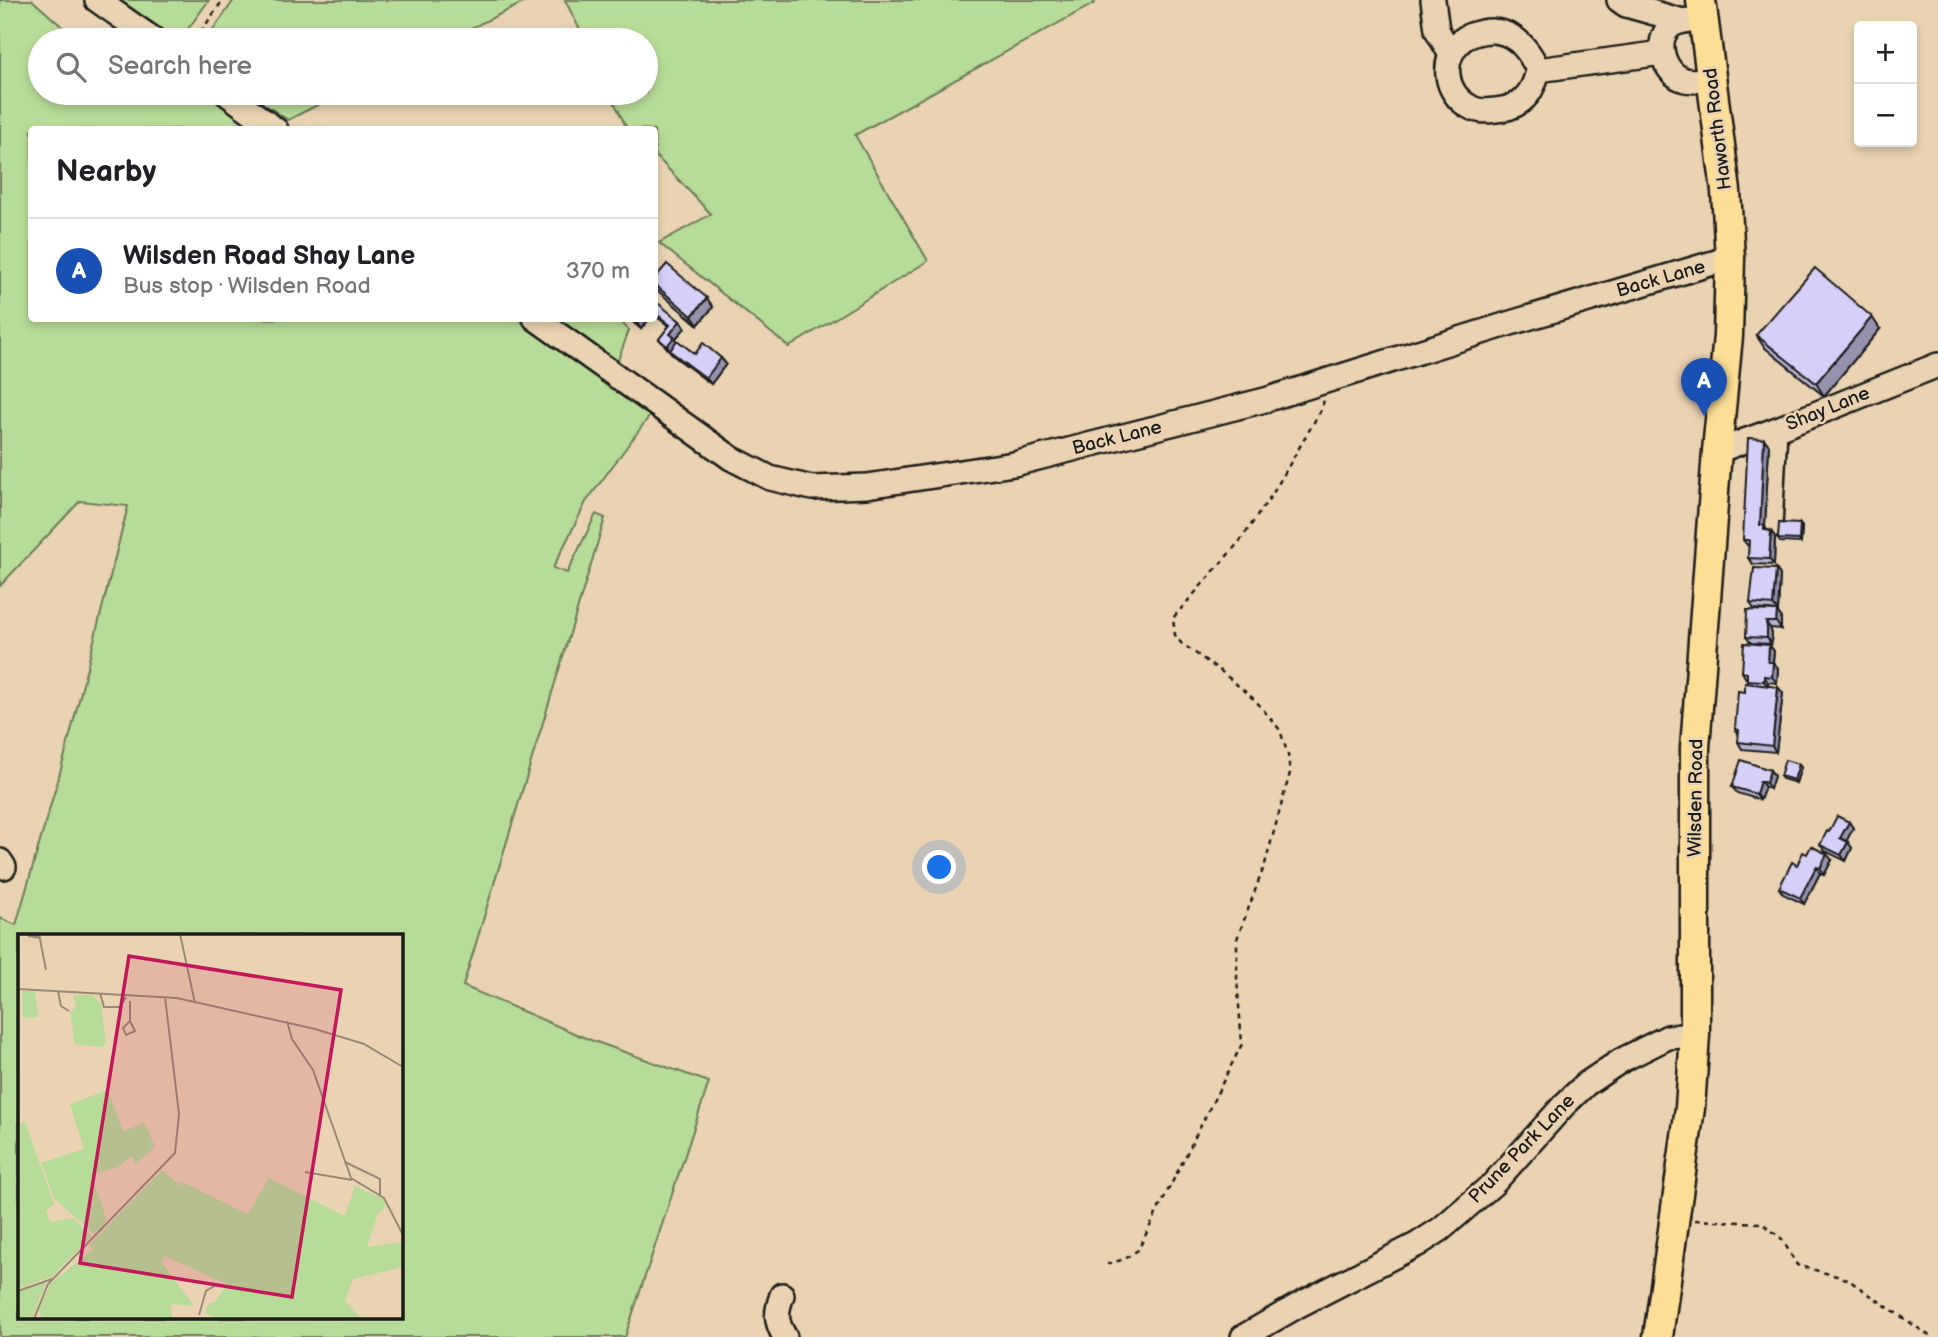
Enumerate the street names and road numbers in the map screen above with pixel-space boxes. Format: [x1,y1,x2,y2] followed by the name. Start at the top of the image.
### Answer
[1699,67,1737,191] street label: Haworth Road
[1614,255,1708,303] street label: Back Lane
[1783,382,1873,436] street label: Shay Lane
[1070,416,1164,460] street label: Back Lane
[1683,739,1709,857] street label: Wilsden Road
[1464,1090,1580,1208] street label: Prune Park Lane

